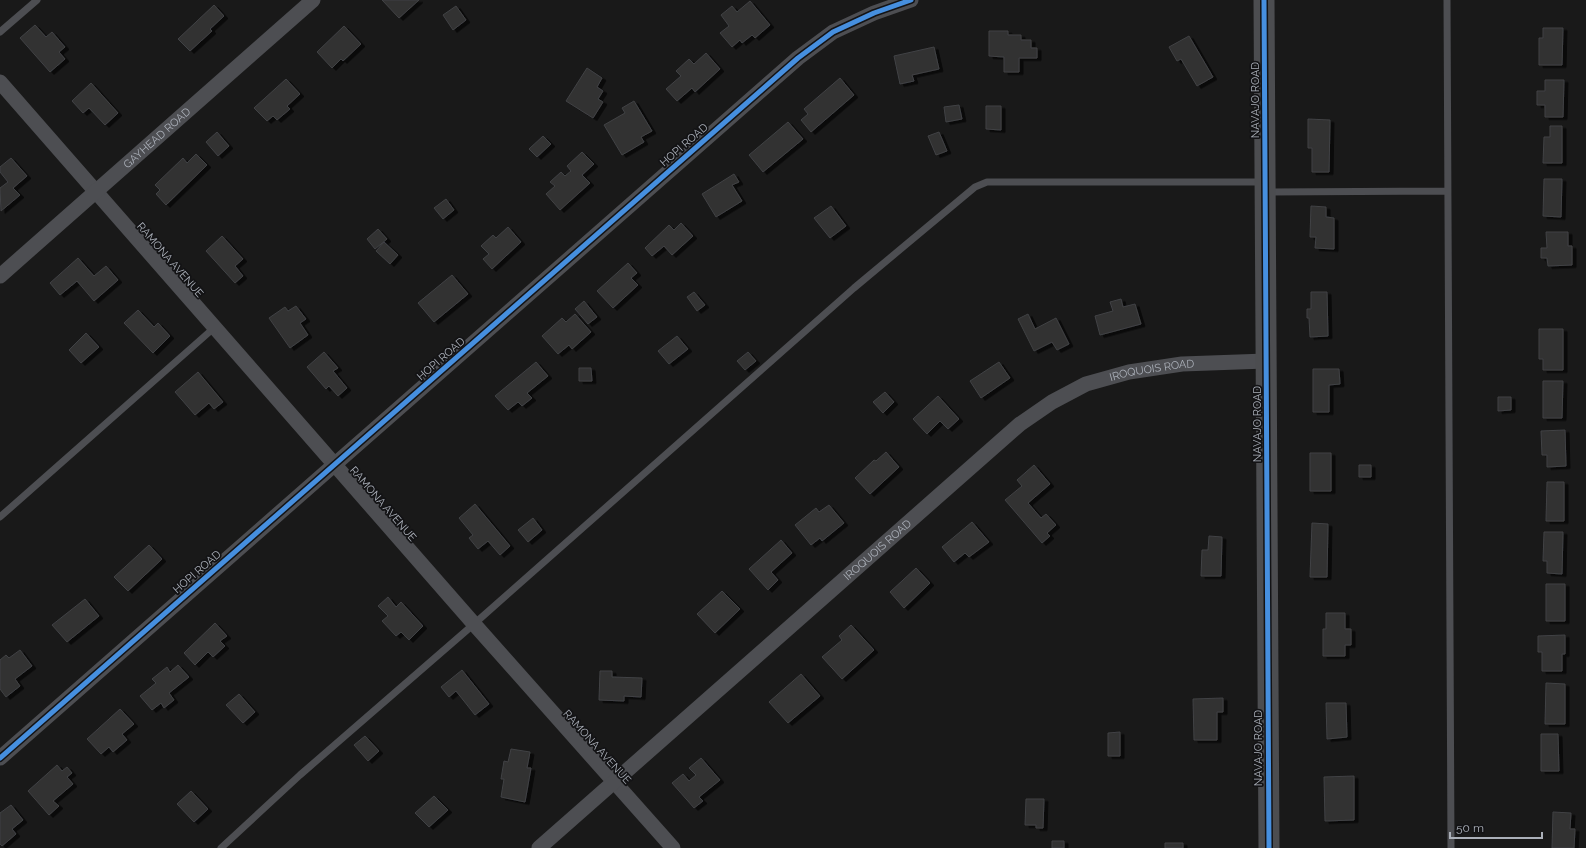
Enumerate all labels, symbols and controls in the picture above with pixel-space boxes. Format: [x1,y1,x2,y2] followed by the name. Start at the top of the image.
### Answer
[1249,62,1262,138] street label: NAVAJO ROAD
[121,105,193,171] street label: GAYHEAD ROAD
[657,121,711,169] street label: HOPI ROAD
[134,220,206,300] street label: RAMONA AVENUE
[414,335,468,383] street label: HOPI ROAD
[1108,357,1194,384] street label: IROQUOIS ROAD
[1251,386,1264,462] street label: NAVAJO ROAD
[347,464,419,544] street label: RAMONA AVENUE
[841,516,914,583] street label: IROQUOIS ROAD
[170,548,224,596] street label: HOPI ROAD
[560,707,634,787] street label: RAMONA AVENUE
[1252,710,1265,786] street label: NAVAJO ROAD
[1450,814,1542,840] scale bar
[1456,821,1484,835] text: 50 m

